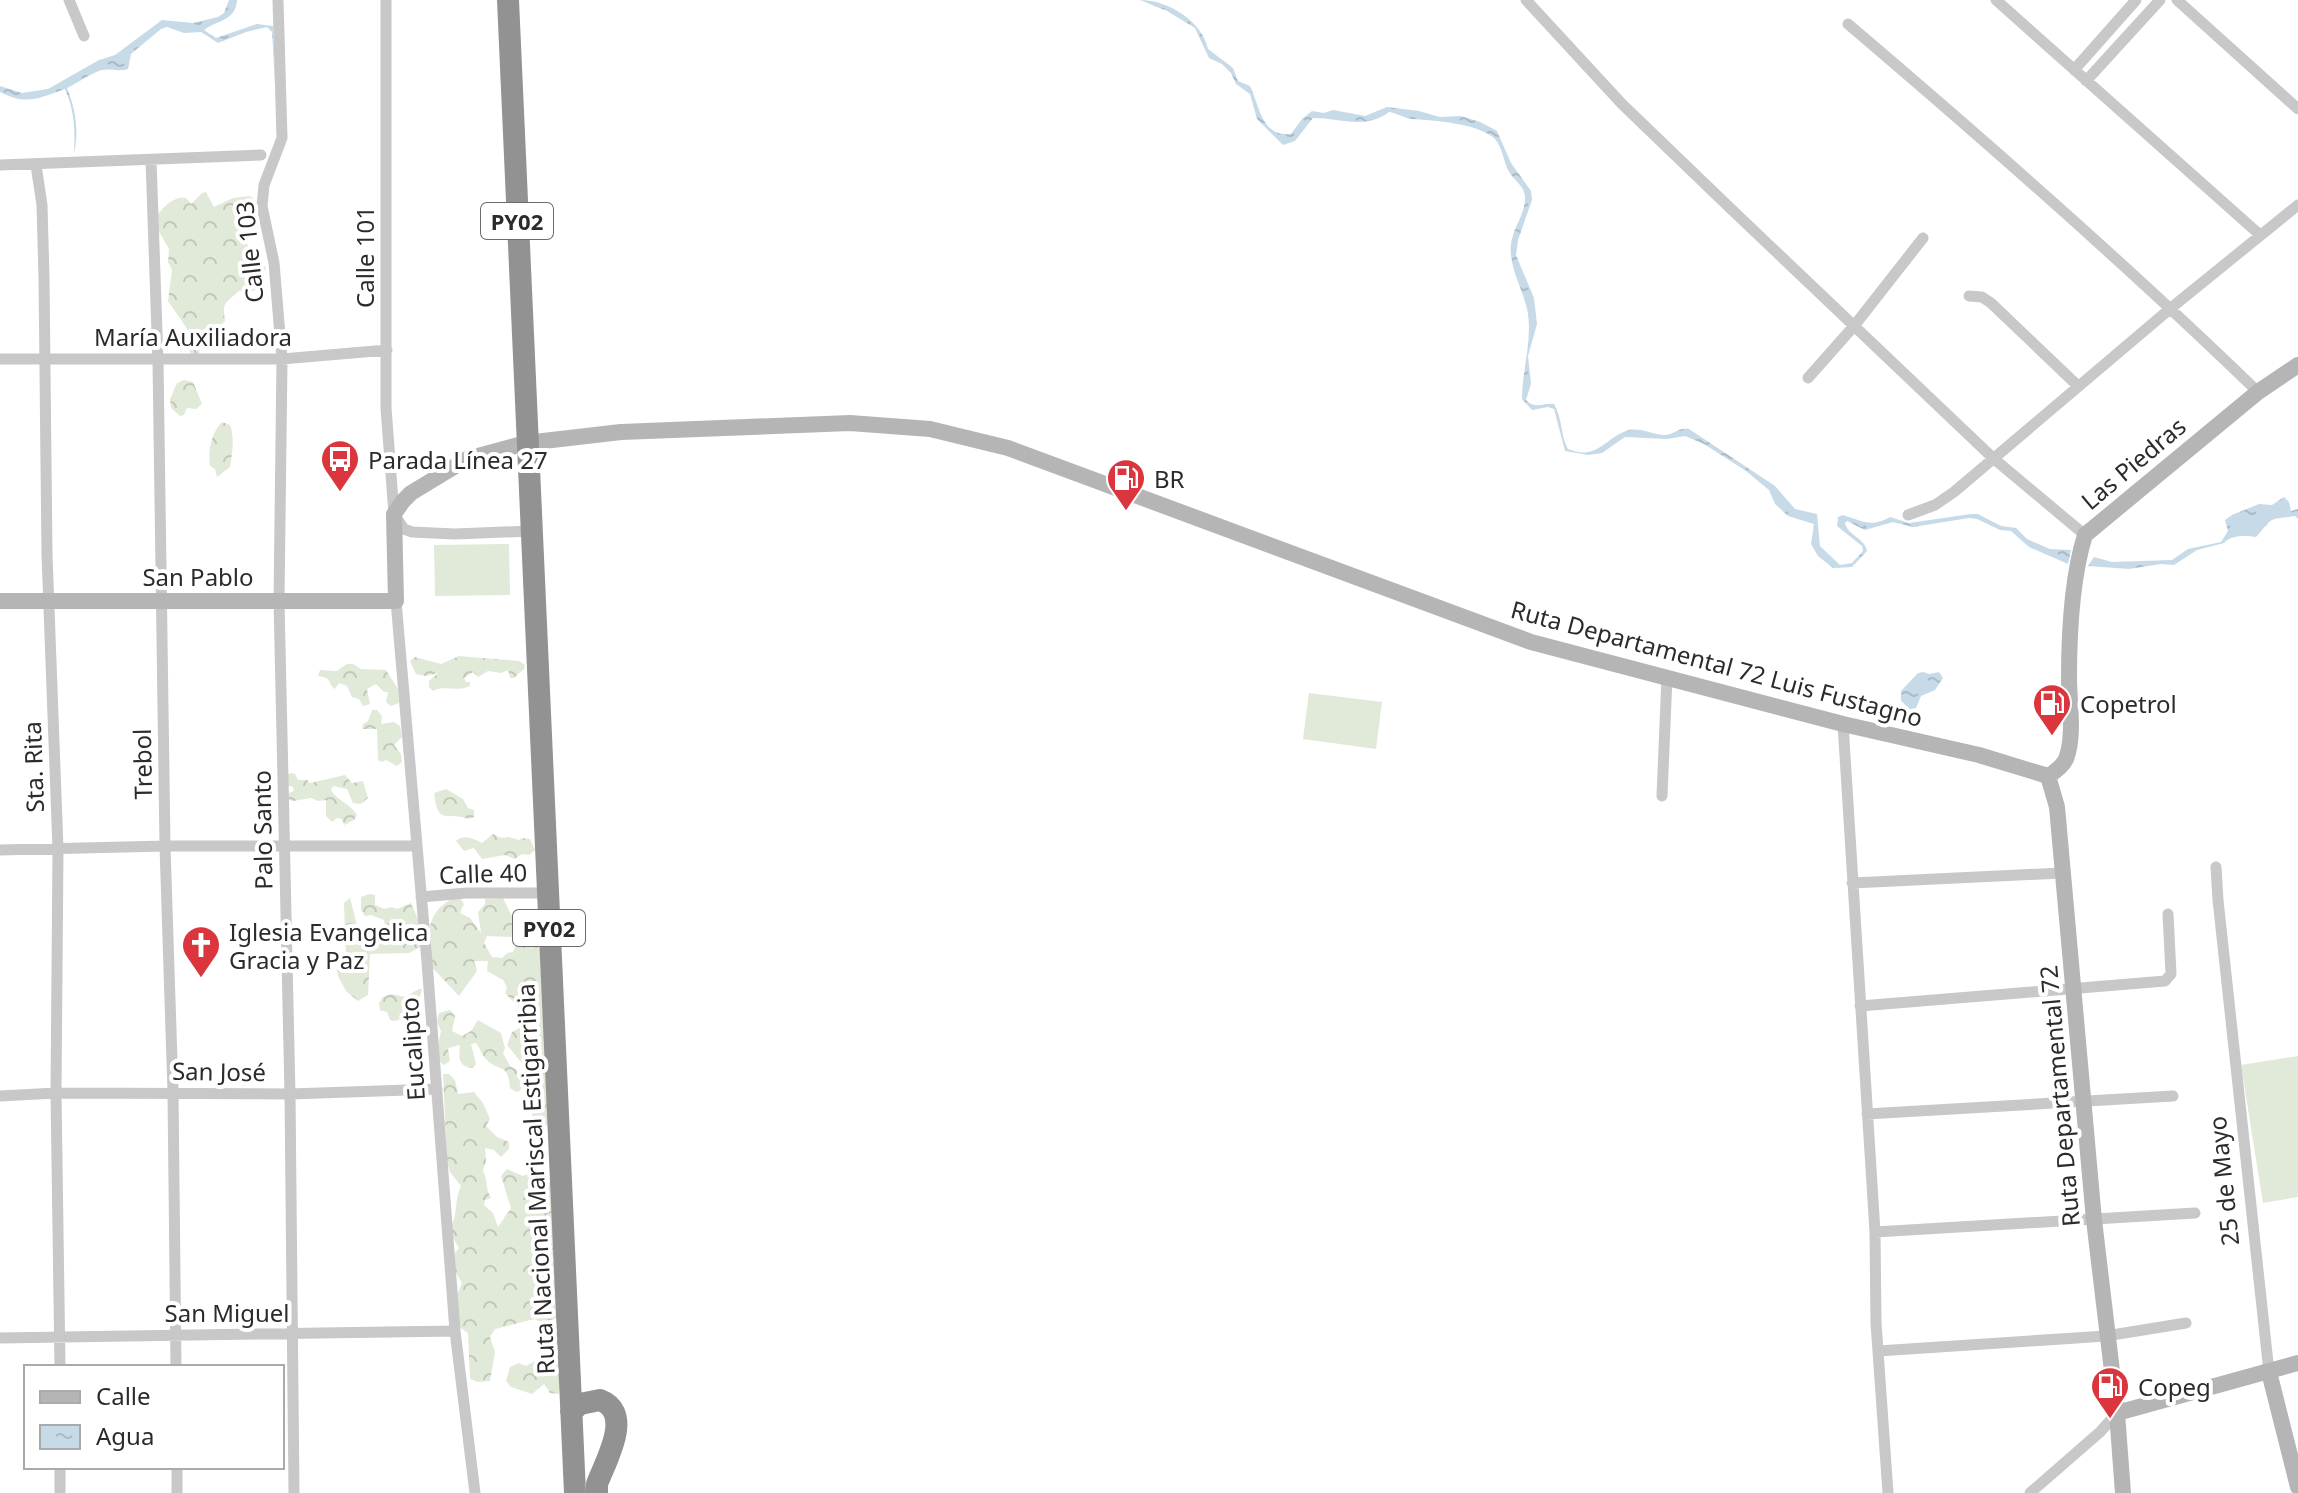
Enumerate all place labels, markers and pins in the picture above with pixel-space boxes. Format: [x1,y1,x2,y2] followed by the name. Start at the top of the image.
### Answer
[319,438,361,493] bus stop icon: Parada Línea 27
[368,443,548,476] place label: Parada Línea 27
[1105,457,1147,512] fuel station icon: BR
[1154,462,1185,495] place label: BR
[2031,682,2073,737] fuel station icon: Copetrol
[2080,687,2177,720] place label: Copetrol
[229,915,429,976] place label: Iglesia Evangelica Gracia y Paz
[180,924,222,979] church icon: Iglesia Evangelica Gracia y Paz
[2089,1365,2131,1420] fuel station icon: Copeg
[2138,1370,2211,1403] place label: Copeg

